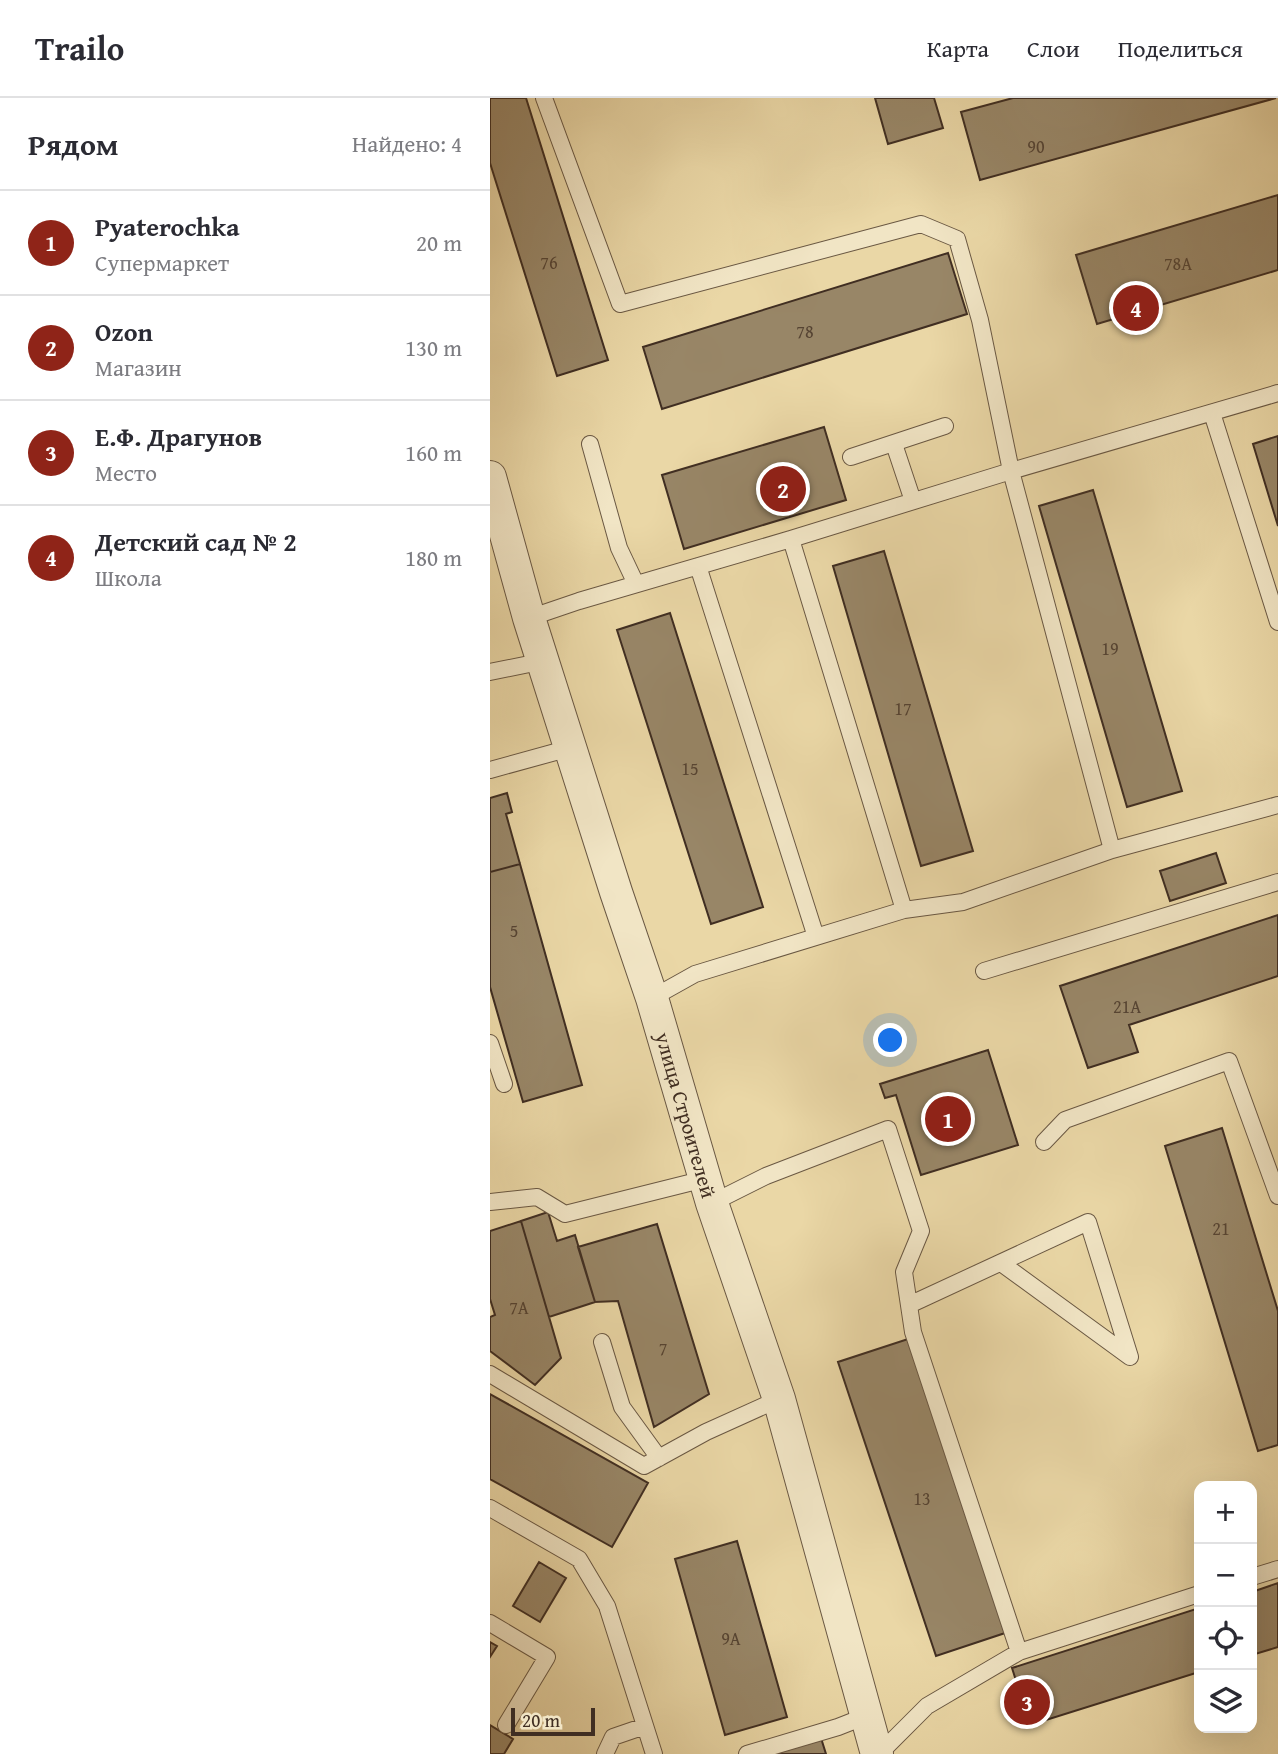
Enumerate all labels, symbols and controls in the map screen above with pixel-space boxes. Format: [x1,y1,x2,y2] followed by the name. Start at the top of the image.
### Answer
[35,24,124,72] text: Trailo
[927,31,989,66] text: Карта
[1027,31,1080,66] text: Слои
[1118,31,1243,66] text: Поделиться
[28,122,119,166] text: Рядом
[352,127,462,160] text: Найдено: 4
[1027,133,1045,160] house number: 90
[95,207,239,246] text: Pyaterochka
[45,226,57,259] text: 1
[416,226,462,259] text: 20 m
[95,246,229,279] text: Супермаркет
[540,249,558,276] house number: 76
[1164,250,1192,277] house number: 78А
[1113,282,1159,334] pin: 4
[95,312,153,351] text: Ozon
[796,318,814,345] house number: 78
[45,331,57,364] text: 2
[405,331,462,364] text: 130 m
[95,351,182,384] text: Магазин
[95,417,262,456] text: Е.Ф. Драгунов
[45,436,57,469] text: 3
[405,436,462,469] text: 160 m
[95,456,157,489] text: Место
[760,463,806,515] pin: 2
[95,522,297,561] text: Детский сад № 2
[45,541,57,574] text: 4
[405,541,462,574] text: 180 m
[95,561,162,594] text: Школа
[1101,635,1119,662] house number: 19
[894,695,912,722] house number: 17
[681,755,699,782] house number: 15
[510,917,518,944] house number: 5
[1113,993,1141,1020] house number: 21А
[873,1023,907,1057] your location
[647,1027,725,1202] street label: улица Строителей
[925,1093,971,1145] pin: 1
[1212,1215,1230,1242] house number: 21
[509,1294,529,1321] house number: 7А
[659,1335,667,1362] house number: 7
[1194,1481,1257,1733] map controls
[1194,1481,1257,1544] button: +
[913,1485,931,1512] house number: 13
[1194,1544,1257,1607] button: −
[1194,1607,1257,1670] button: locate
[721,1625,741,1652] house number: 9А
[1194,1670,1257,1733] button: layers
[1004,1676,1050,1728] pin: 3
[511,1705,595,1737] scale bar
[522,1706,560,1734] text: 20 m

